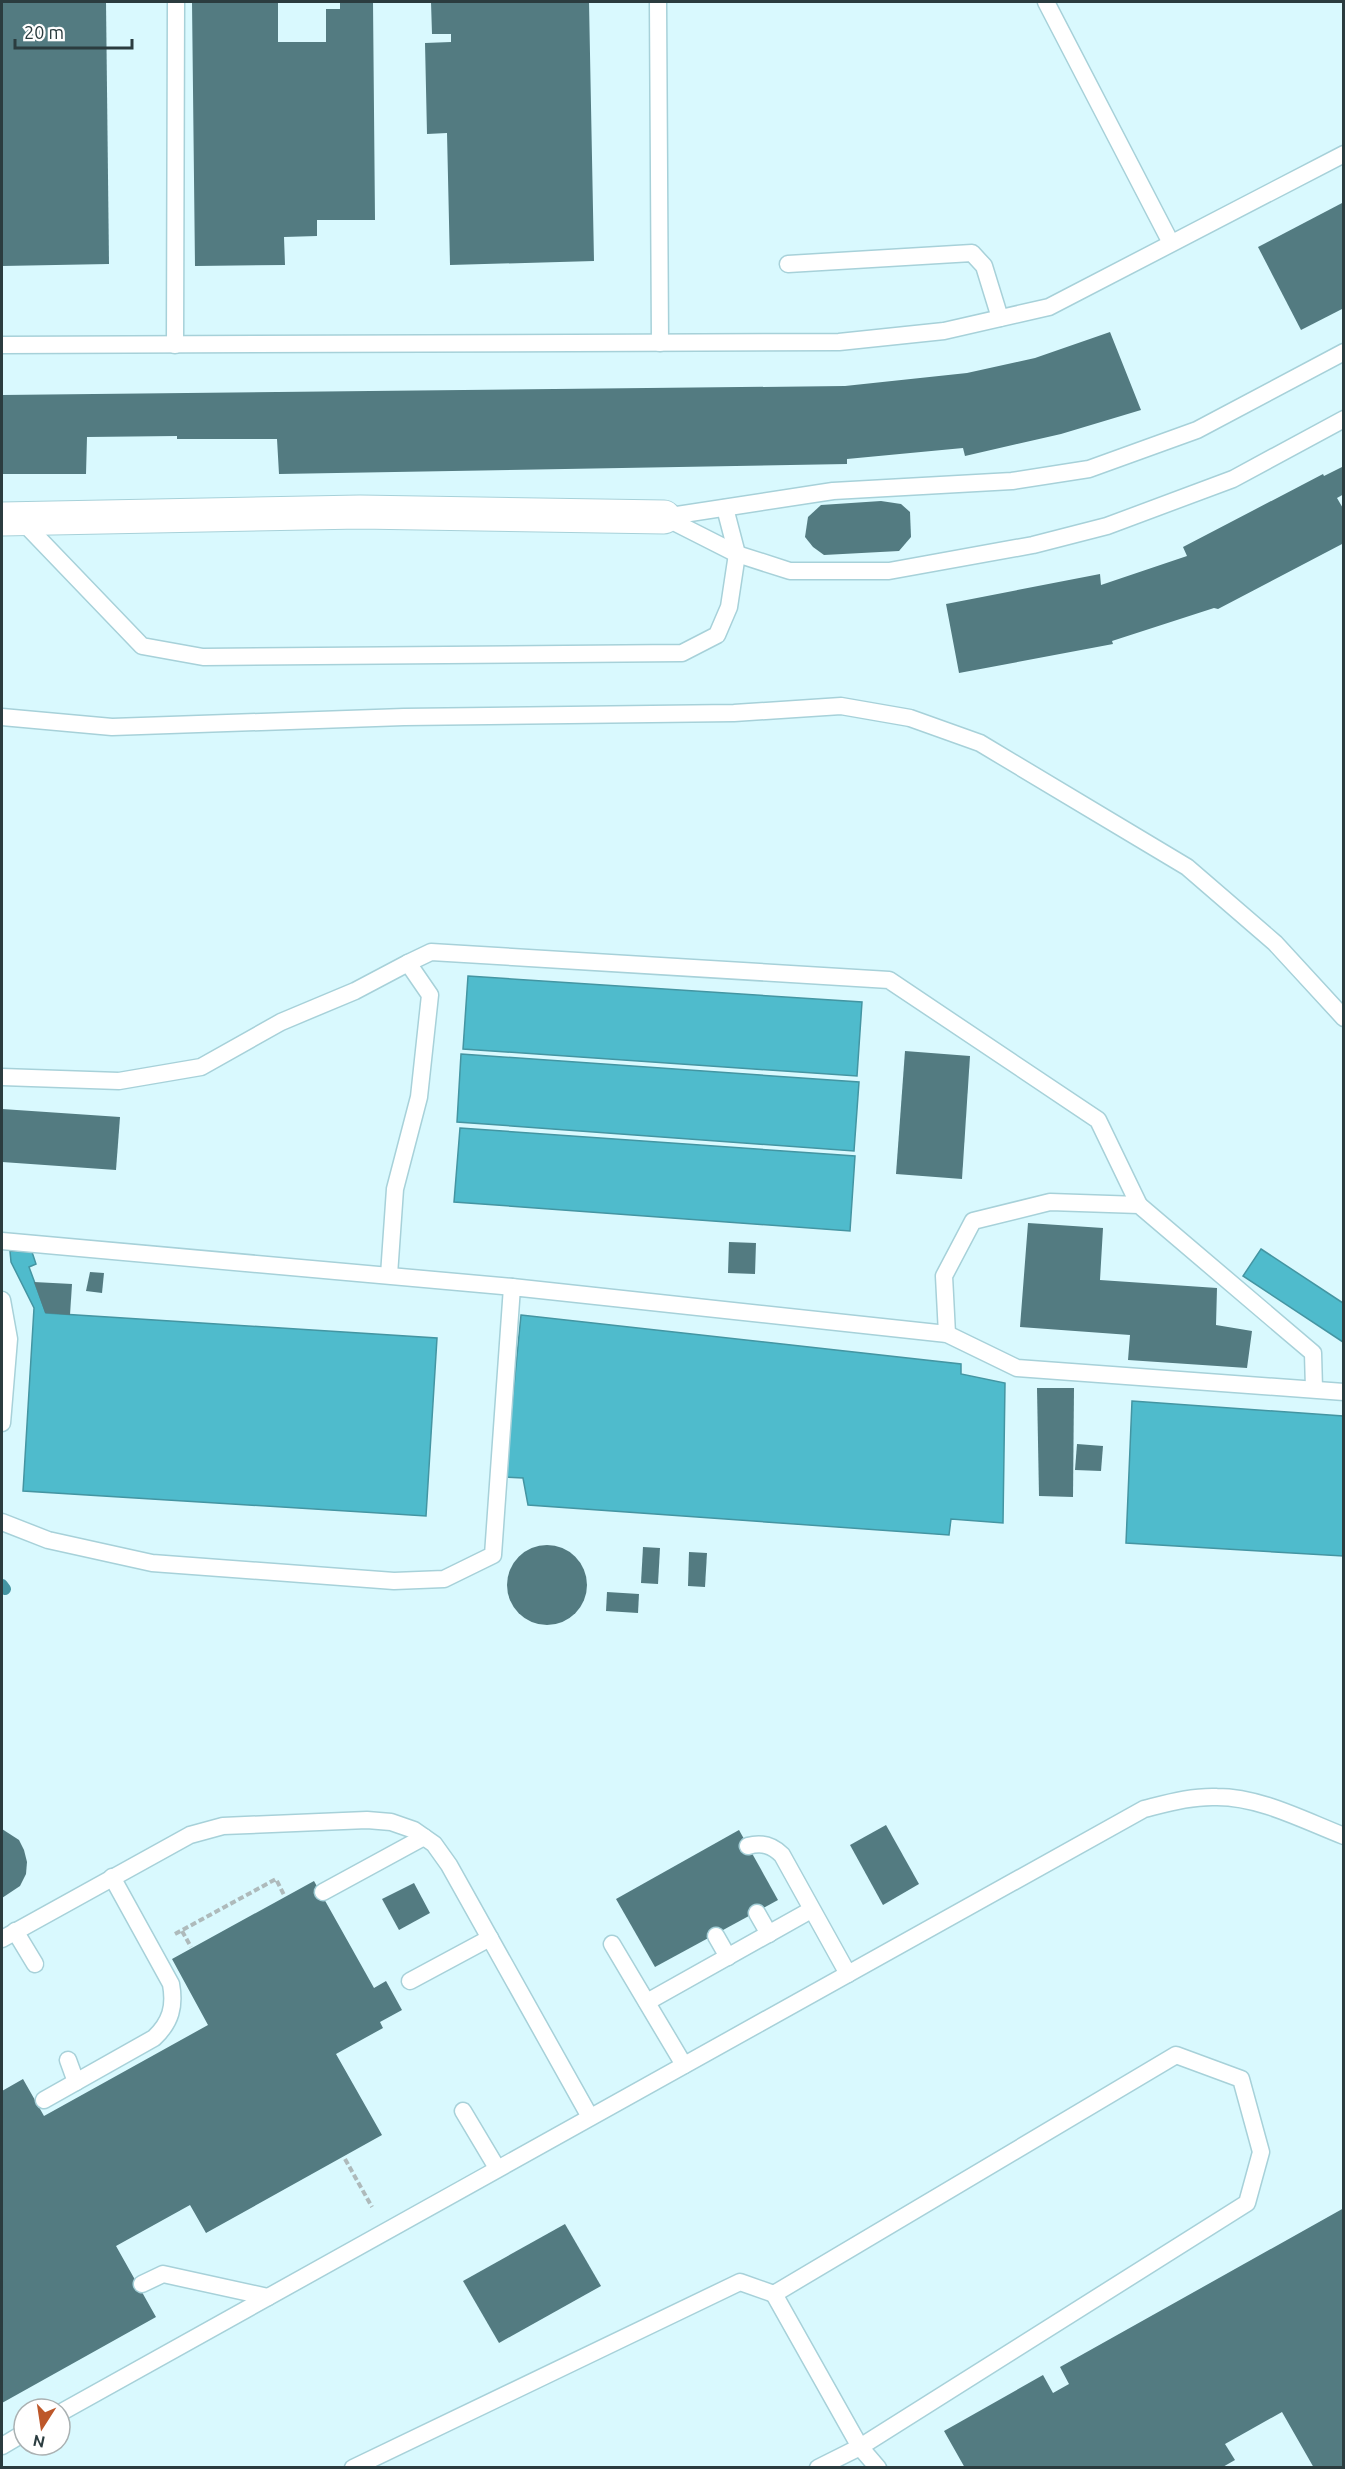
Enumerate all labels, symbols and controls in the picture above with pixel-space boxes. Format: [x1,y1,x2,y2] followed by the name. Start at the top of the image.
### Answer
[15,12,132,50] scale bar
[24,22,64,42] text: 20 m
[12,2397,72,2457] north arrow
[31,2432,47,2452] text: N

